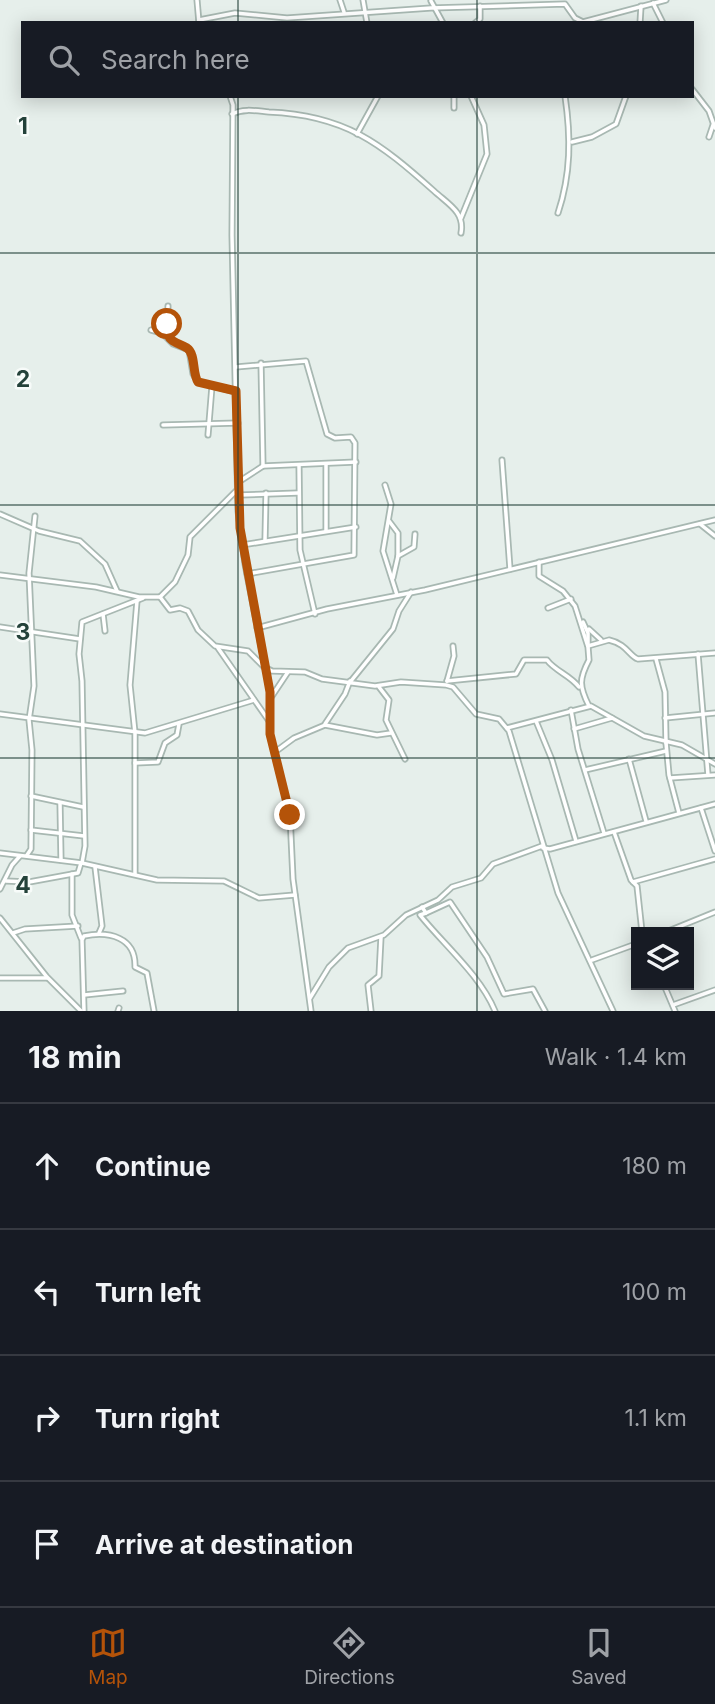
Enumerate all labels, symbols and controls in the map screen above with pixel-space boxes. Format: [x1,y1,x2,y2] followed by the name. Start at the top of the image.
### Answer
[21,21,694,98] search box
[45,41,83,79] icon: search
[101,44,250,75] text: Search here
[18,112,28,140] text: 1
[151,308,182,339] route start
[16,365,30,393] text: 2
[16,618,30,646] text: 3
[274,799,305,830] route end
[15,871,31,899] text: 4
[631,927,694,990] map controls
[631,927,694,990] button: layers
[28,1039,122,1075] text: 18 min
[545,1043,687,1071] text: Walk · 1.4 km
[28,1147,66,1185] icon: ahead
[95,1151,211,1182] text: Continue
[622,1152,687,1180] text: 180 m
[28,1273,66,1311] icon: left
[95,1277,201,1308] text: Turn left
[622,1278,687,1306] text: 100 m
[28,1399,66,1437] icon: right
[95,1403,220,1434] text: Turn right
[624,1404,687,1432] text: 1.1 km
[28,1525,66,1563] icon: arrive
[95,1529,354,1560] text: Arrive at destination
[88,1624,128,1689] tab: Map
[304,1624,395,1689] tab: Directions
[571,1624,627,1689] tab: Saved

